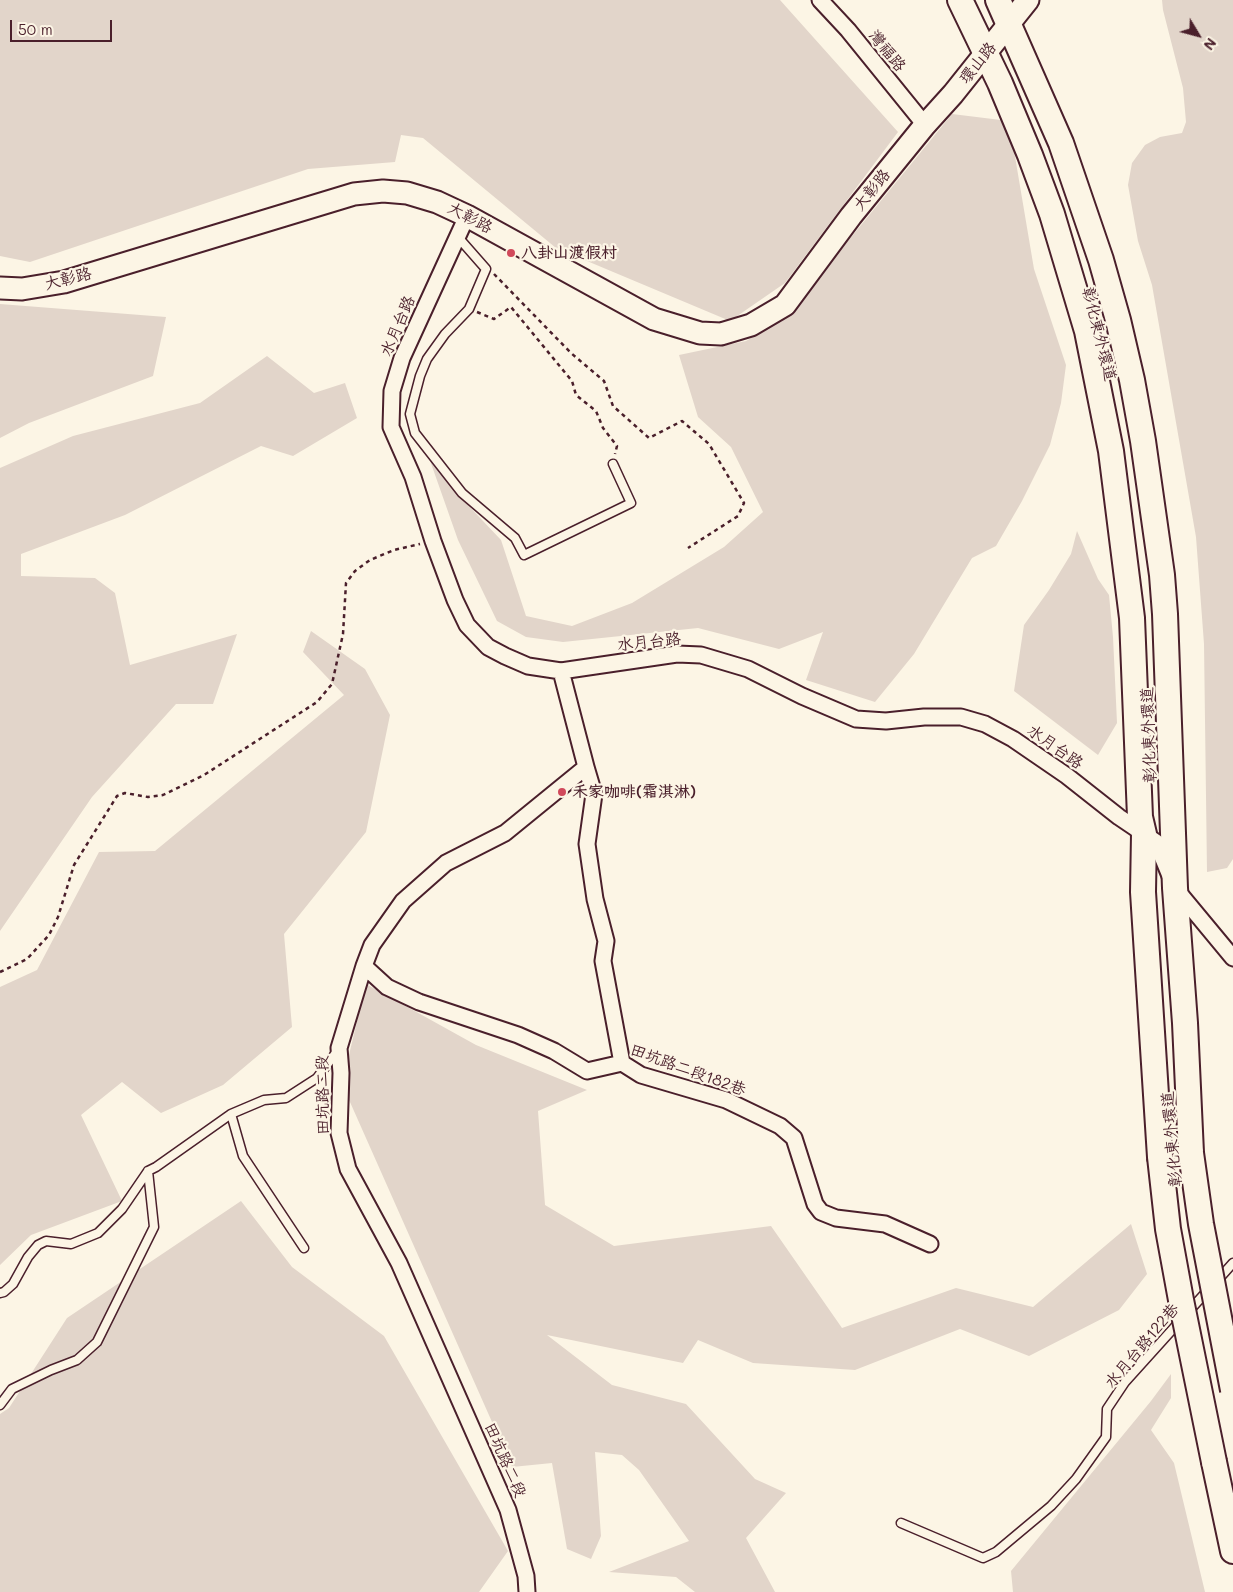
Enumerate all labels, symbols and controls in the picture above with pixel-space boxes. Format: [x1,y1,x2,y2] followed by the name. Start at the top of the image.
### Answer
[12,10,115,42] scale bar
[1173,10,1223,60] north arrow
[18,19,53,39] text: 50 m
[864,26,910,76] street label: 灣福路
[1200,34,1221,54] text: N
[955,38,1001,88] street label: 環山路
[849,165,895,215] street label: 大彰路
[444,198,496,238] street label: 大彰路
[521,243,617,263] place label: 八卦山渡假村
[505,247,517,259] marker: 八卦山渡假村
[42,264,94,294] street label: 大彰路
[1078,285,1120,383] street label: 彰化東外環道
[377,293,419,359] street label: 水月台路
[616,629,682,655] street label: 水月台路
[1138,687,1160,783] street label: 彰化東外環道
[1023,721,1087,773] street label: 水月台路
[572,782,696,802] place label: 禾家咖啡(霜淇淋)
[556,786,568,798] marker: 禾家咖啡(霜淇淋)
[628,1040,748,1100] street label: 田坑路二段182巷
[313,1055,333,1135] street label: 田坑路二段
[1158,1090,1186,1188] street label: 彰化東外環道
[1101,1300,1183,1392] street label: 水月台路122巷
[480,1420,530,1500] street label: 田坑路二段

